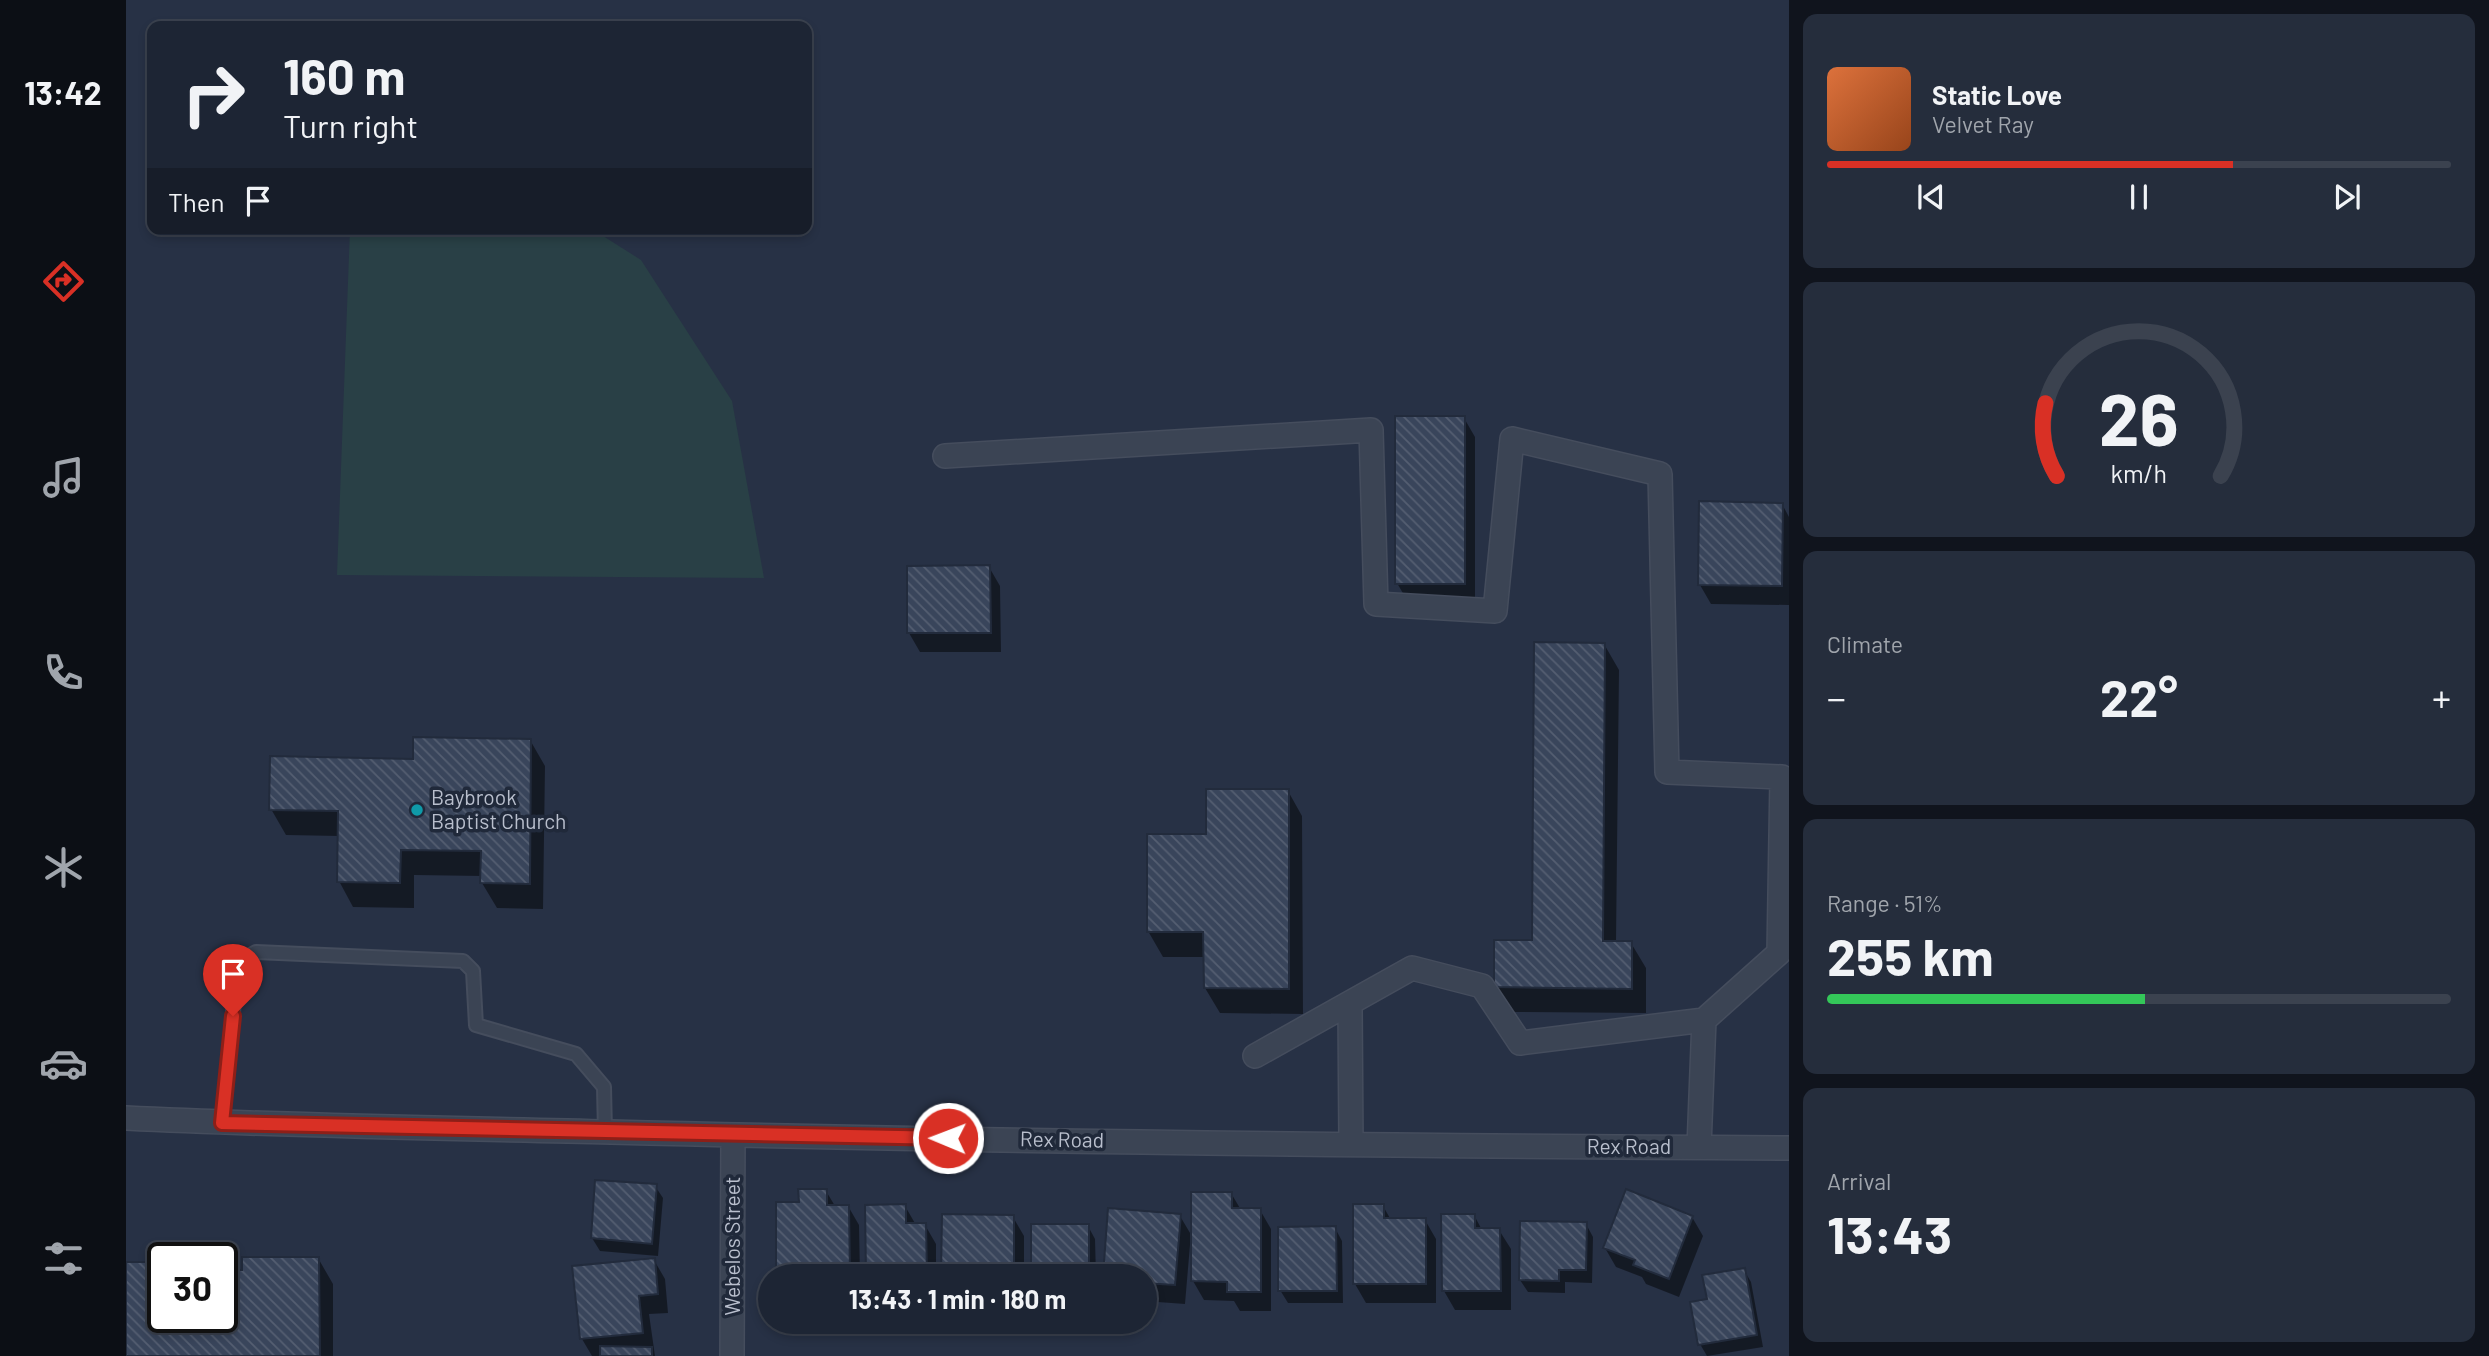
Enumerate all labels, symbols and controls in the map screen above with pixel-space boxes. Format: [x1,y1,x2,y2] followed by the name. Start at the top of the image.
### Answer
[283,46,405,105] text: 160 m
[168,49,259,140] icon: right
[24,73,102,111] text: 13:42
[1932,79,2062,110] text: Static Love
[283,106,418,144] text: Turn right
[1932,110,2034,138] text: Velvet Ray
[1912,178,1950,216] icon: previous
[2120,178,2158,216] icon: pause
[2328,178,2366,216] icon: next
[239,182,277,220] icon: arrive
[168,186,225,217] text: Then
[39,257,88,306] icon: directions
[2099,373,2179,461] text: 26
[39,453,88,502] icon: music
[2111,457,2167,487] text: km/h
[1827,630,1903,658] text: Climate
[39,648,88,697] icon: phone
[2100,665,2178,727] text: 22°
[1827,674,1846,720] text: −
[2432,674,2451,720] text: +
[431,784,566,833] place label: Baybrook Baptist Church
[409,802,425,818] marker: Baybrook Baptist Church
[39,843,88,892] icon: climate
[1827,889,1943,917] text: Range · 51%
[1827,924,1994,986] text: 255 km
[203,944,263,1016] pin
[214,955,252,993] icon: arrive
[39,1039,88,1088] icon: car
[911,1101,985,1175] position arrow
[1020,1125,1104,1152] street label: Rex Road
[1587,1133,1671,1158] street label: Rex Road
[1827,1167,1891,1195] text: Arrival
[719,1176,744,1316] street label: Webelos Street
[1827,1202,1952,1264] text: 13:43
[39,1234,88,1283] icon: filters
[147,1242,238,1333] speed limit sign: 30
[849,1283,1066,1314] text: 13:43 · 1 min · 180 m

